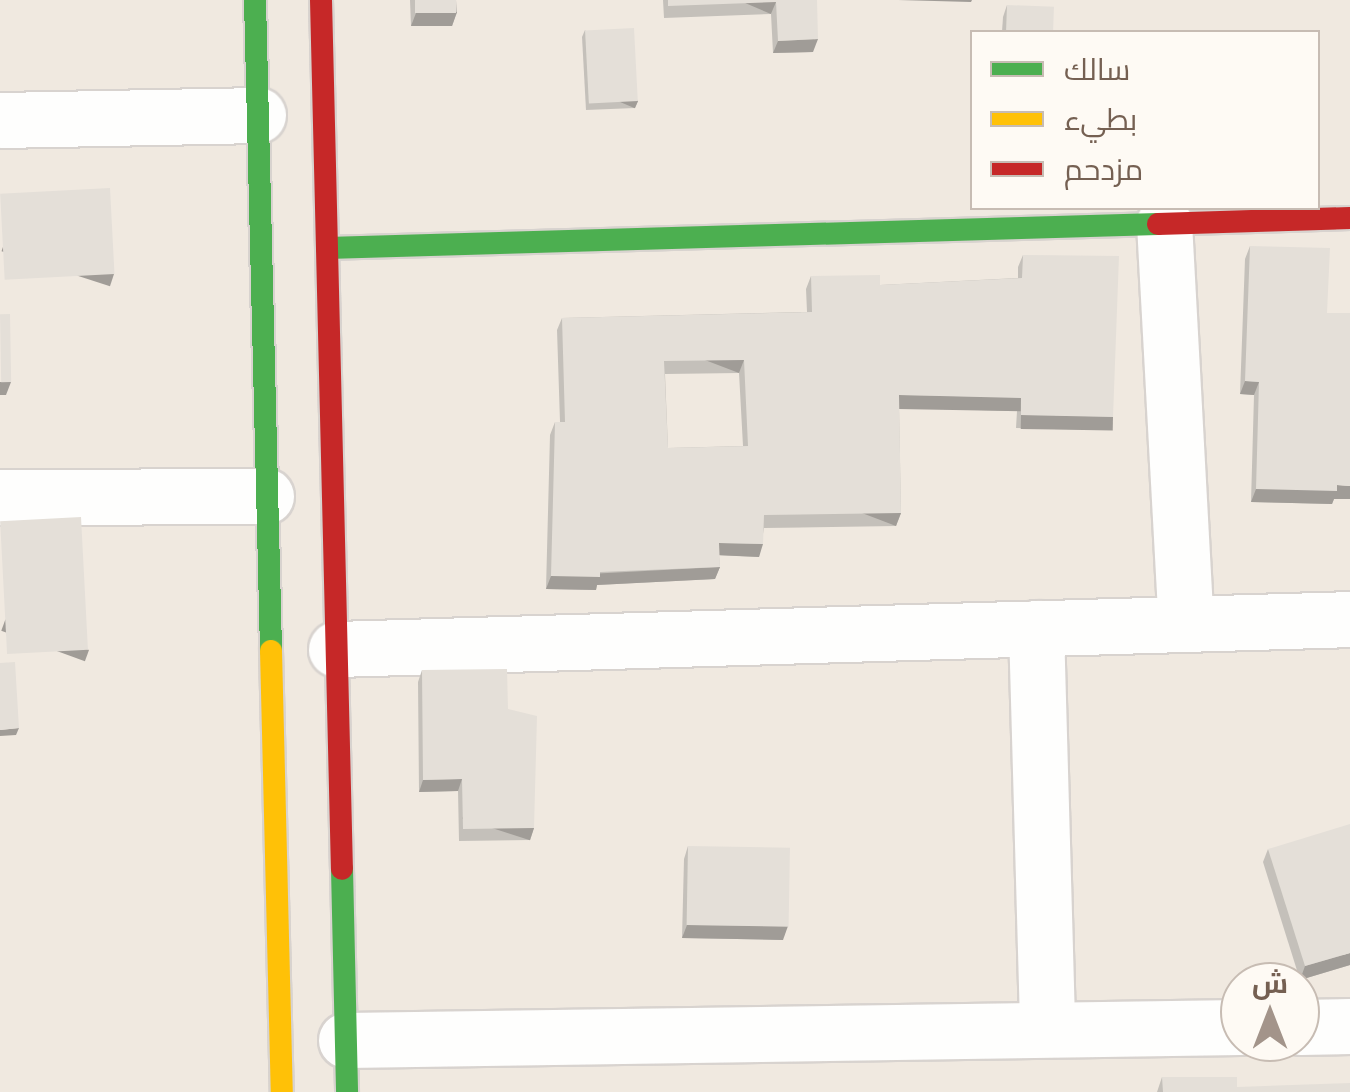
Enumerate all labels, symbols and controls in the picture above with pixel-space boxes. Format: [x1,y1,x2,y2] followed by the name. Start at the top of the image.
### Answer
[970,30,1320,210] legend
[1064,52,1130,87] text: سالك
[1064,102,1137,137] text: بطيء
[1064,152,1143,187] text: مزدحم
[1220,962,1320,1062] north arrow
[1252,967,1288,1000] text: ش

